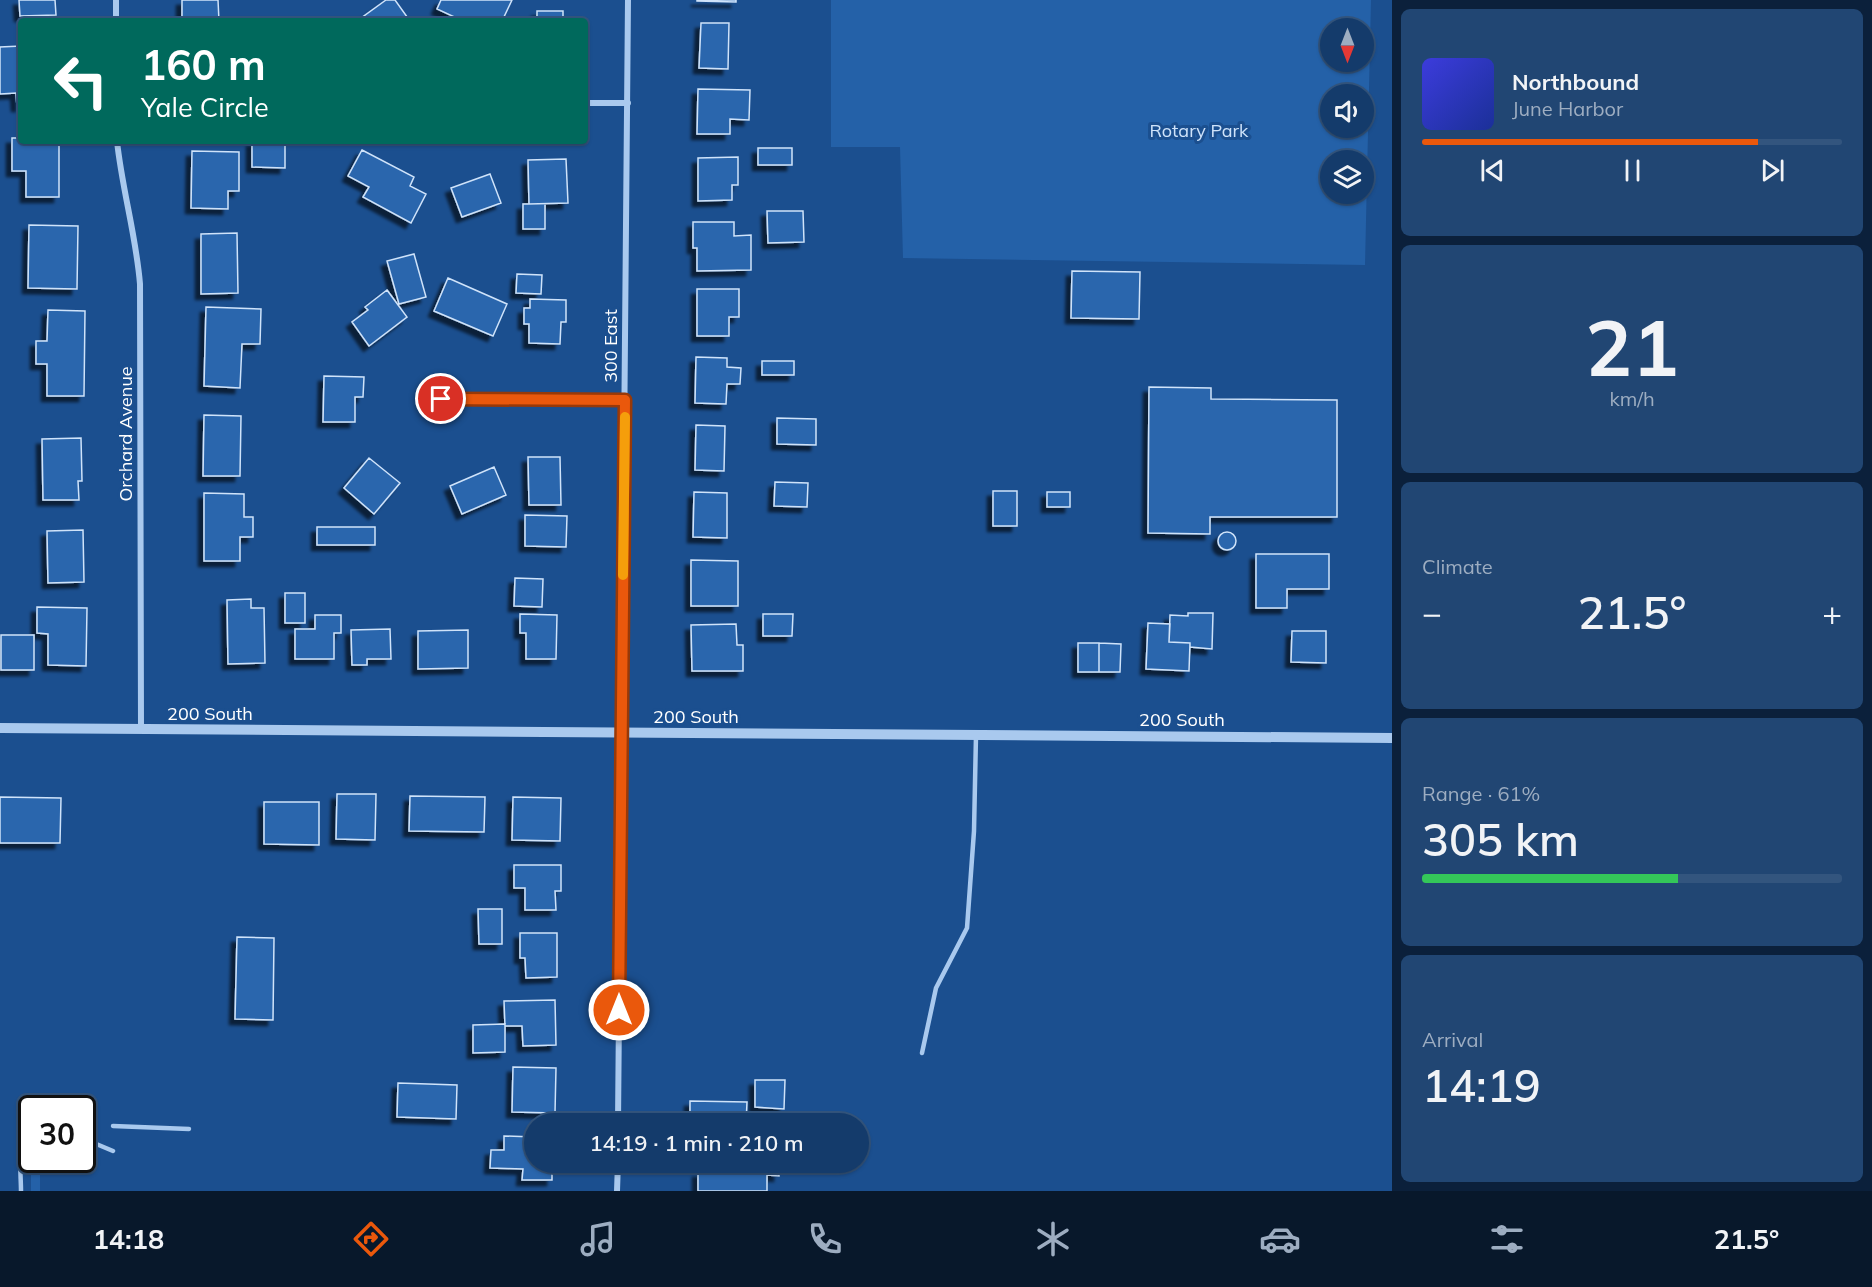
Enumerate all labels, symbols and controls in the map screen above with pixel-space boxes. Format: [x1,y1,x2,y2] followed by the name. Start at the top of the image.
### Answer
[1320,18,1374,72] north arrow
[1320,18,1374,204] map controls
[141,38,266,91] text: 160 m
[42,42,120,120] icon: left
[1512,68,1639,96] text: Northbound
[1320,84,1374,138] button: sound
[141,90,269,124] text: Yale Circle
[1512,96,1623,121] text: June Harbor
[1150,119,1249,142] park label: Rotary Park
[1320,150,1374,204] button: layers
[1476,154,1509,187] icon: previous
[1616,154,1649,187] icon: pause
[1756,154,1789,187] icon: next
[1585,298,1679,396] text: 21
[599,309,622,383] street label: 300 East
[114,366,137,502] street label: Orchard Avenue
[415,373,466,424] pin
[424,382,457,415] icon: arrive
[1609,386,1655,411] text: km/h
[1422,554,1493,579] text: Climate
[1578,584,1686,640] text: 21.5°
[1422,592,1442,633] text: −
[1822,592,1842,633] text: +
[167,702,253,725] street label: 200 South
[653,705,739,728] street label: 200 South
[1139,708,1225,731] street label: 200 South
[1422,781,1540,806] text: Range · 61%
[1422,811,1579,867] text: 305 km
[587,978,651,1042] position arrow
[1422,1027,1483,1052] text: Arrival
[1422,1057,1541,1113] text: 14:19
[18,1095,96,1173] speed limit sign: 30
[589,1129,804,1157] text: 14:19 · 1 min · 210 m
[350,1218,392,1260] icon: directions
[577,1218,619,1260] icon: music
[804,1218,846,1260] icon: phone
[1032,1218,1074,1260] icon: climate
[1259,1218,1301,1260] icon: car
[1486,1218,1528,1260] icon: filters
[93,1222,164,1256] text: 14:18
[1714,1222,1779,1256] text: 21.5°

